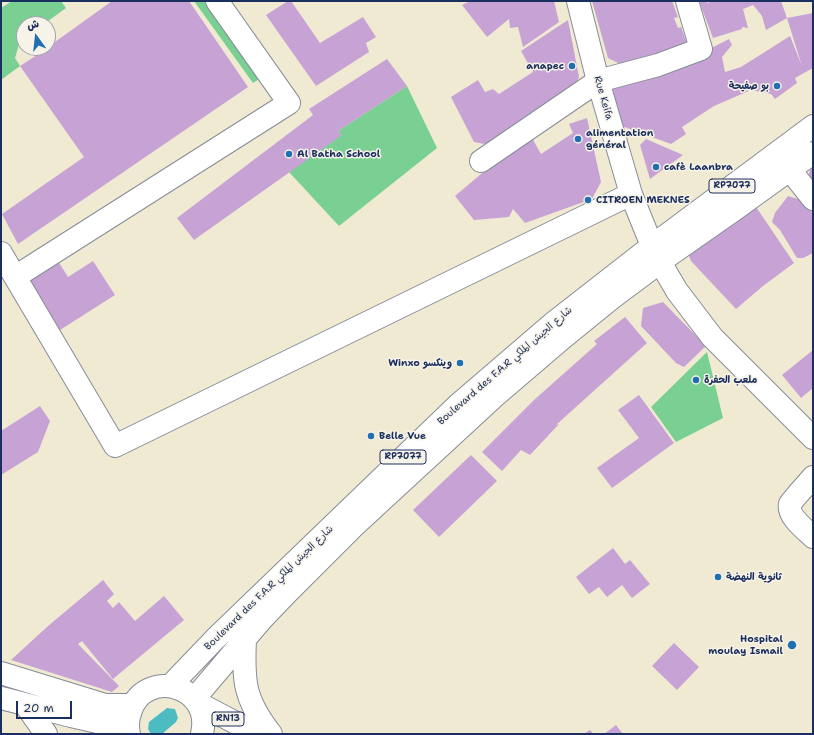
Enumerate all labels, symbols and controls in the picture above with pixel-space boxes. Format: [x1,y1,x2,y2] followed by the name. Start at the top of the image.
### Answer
[16,16,56,56] north arrow
[25,16,41,34] text: ش
[526,60,564,72] place label: anapec
[567,61,577,71] marker: anapec
[591,75,615,121] street label: Rue Keifa
[729,80,769,92] place label: بو صفيحة
[772,81,782,91] marker: بو صفيحة
[586,127,653,150] place label: alimentation général
[573,134,583,144] marker: alimentation général
[297,148,380,160] place label: Al Batha School
[284,149,294,159] marker: Al Batha School
[664,161,733,173] place label: cafè Laanbra
[651,162,661,172] marker: cafè Laanbra
[709,179,755,193] road number: RP7077
[596,194,690,206] place label: CITROEN MEKNES
[583,195,593,205] marker: CITROEN MEKNES
[435,304,575,428] street label: Boulevard des F.A.R شارع الجيش الملكي
[388,357,452,369] place label: Winxo وينكسو
[455,358,465,368] marker: Winxo وينكسو
[704,374,757,386] place label: ملعب الحفرة
[691,375,701,385] marker: ملعب الحفرة
[379,430,426,442] place label: Belle Vue
[366,431,376,441] marker: Belle Vue
[380,450,426,464] road number: RP7077
[202,523,336,653] street label: Boulevard des F.A.R شارع الجيش الملكي
[726,571,781,583] place label: ثانوية النهضة
[713,572,723,582] marker: ثانوية النهضة
[708,633,783,656] place label: Hospital moulay Ismail
[786,639,798,651] marker: Hospital moulay Ismail
[18,693,74,719] scale bar
[23,700,54,716] text: 20 m
[212,712,244,726] road number: RN13

